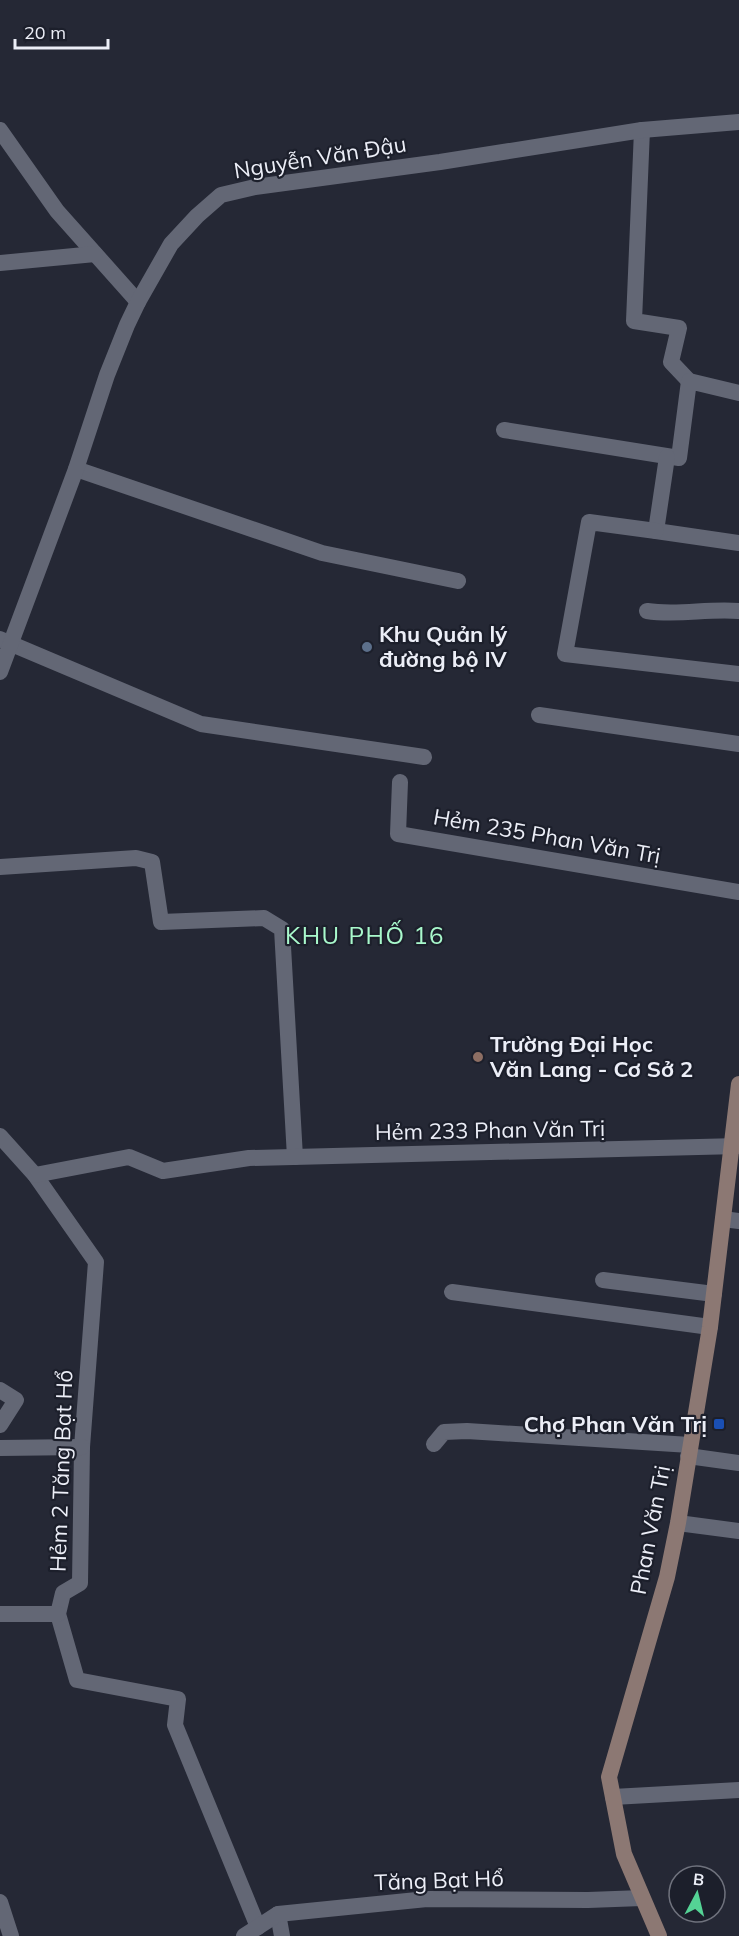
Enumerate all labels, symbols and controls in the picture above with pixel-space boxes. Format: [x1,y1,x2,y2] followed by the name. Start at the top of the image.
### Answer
[15,12,108,50] scale bar
[24,21,66,44] text: 20 m
[232,130,408,184] street label: Nguyễn Văn Đậu
[379,620,508,673] place label: Khu Quản lý đường bộ IV
[360,640,374,654] marker: Khu Quản lý đường bộ IV
[431,802,663,870] street label: Hẻm 235 Phan Văn Trị
[285,920,445,950] district label: KHU PHỐ 16
[489,1030,693,1083] place label: Trường Đại Học Văn Lang - Cơ Sở 2
[471,1050,485,1064] marker: Trường Đại Học Văn Lang - Cơ Sở 2
[375,1114,605,1146] street label: Hẻm 233 Phan Văn Trị
[43,1369,79,1573] street label: Hẻm 2 Tăng Bạt Hổ
[524,1410,707,1438] place label: Chợ Phan Văn Trị
[712,1417,726,1431] marker: Chợ Phan Văn Trị
[624,1463,676,1597] street label: Phan Văn Trị
[374,1864,504,1896] street label: Tăng Bạt Hổ
[667,1864,727,1924] north arrow
[692,1869,706,1890] text: B

